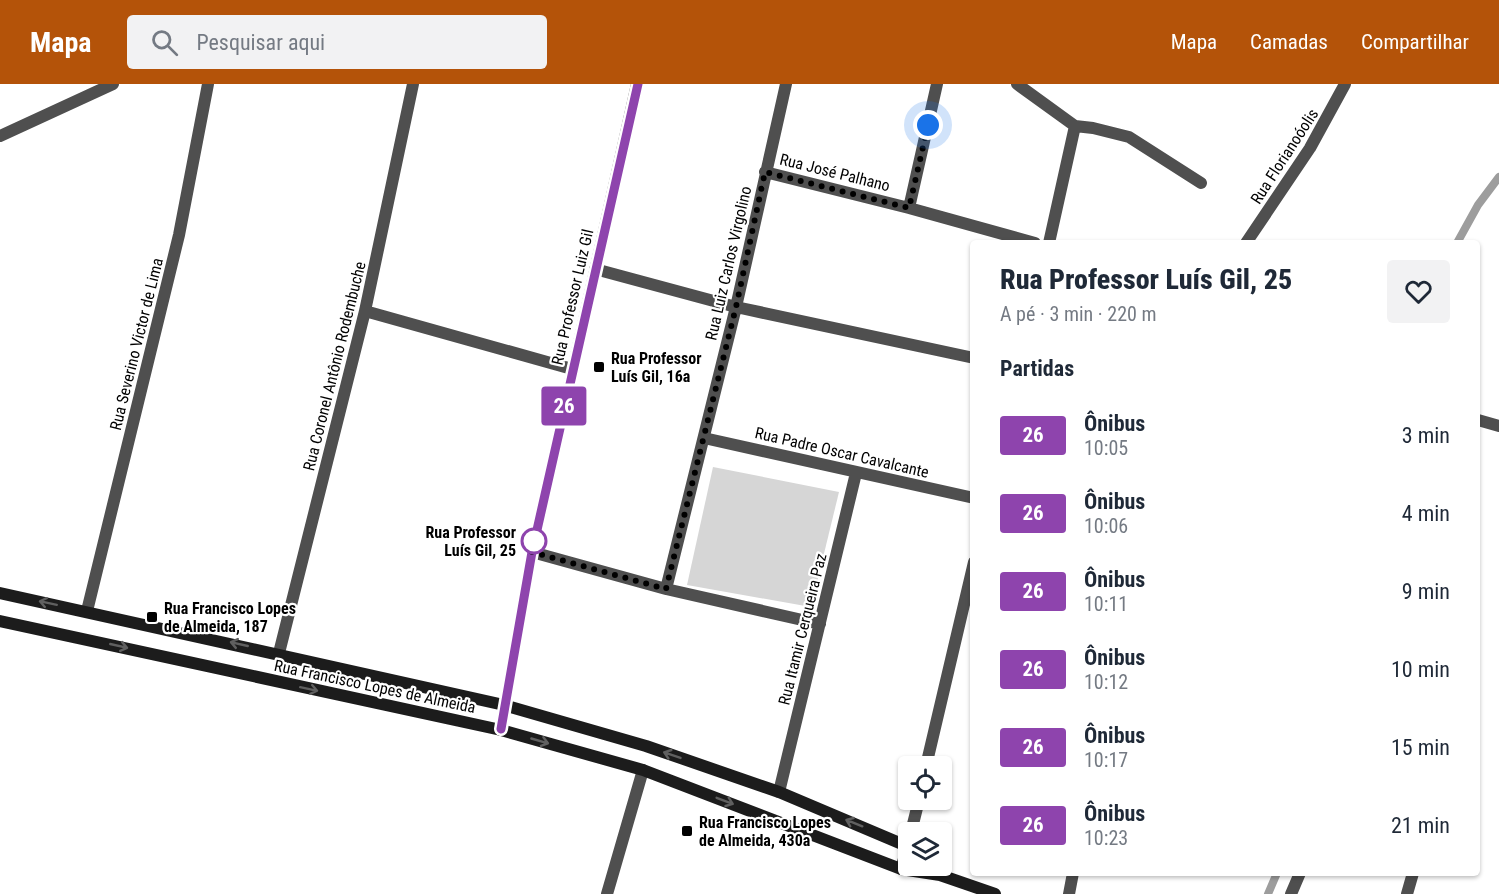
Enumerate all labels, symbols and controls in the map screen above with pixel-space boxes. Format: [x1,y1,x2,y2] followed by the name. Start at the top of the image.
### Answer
[127,15,547,69] search box
[30,26,91,59] text: Mapa
[148,26,181,59] icon: search
[196,30,325,55] text: Pesquisar aqui
[1171,30,1217,54] text: Mapa
[1250,30,1328,54] text: Camadas
[1361,30,1469,54] text: Compartilhar
[1247,105,1322,207] street label: Rua Florianoóolis
[913,110,943,140] your location
[778,150,892,195] street label: Rua José Palhano
[702,184,755,342] street label: Rua Luiz Carlos Virgolino
[548,227,597,367] street label: Rua Professor Luiz Gil
[106,256,167,432] street label: Rua Severino Victor de Lima
[299,260,370,473] street label: Rua Coronel Antônio Rodembuche
[1387,260,1450,323] button: heart
[1000,263,1292,296] text: Rua Professor Luís Gil, 25
[1000,302,1157,326] text: A pé · 3 min · 220 m
[611,349,702,386] place label: Rua Professor Luís Gil, 16a
[1000,356,1074,381] text: Partidas
[592,360,606,374] marker: Rua Professor Luís Gil, 16a
[537,386,591,426] line badge: 26
[553,394,575,418] text: 26
[1084,411,1145,436] text: Ônibus
[753,423,931,482] street label: Rua Padre Oscar Cavalcante
[1022,423,1044,447] text: 26
[1402,423,1450,448] text: 3 min
[1084,436,1128,460] text: 10:05
[1084,489,1145,514] text: Ônibus
[1022,501,1044,525] text: 26
[1402,501,1450,526] text: 4 min
[1084,514,1128,538] text: 10:06
[425,523,516,560] place label: Rua Professor Luís Gil, 25
[521,528,547,554] marker: Rua Professor Luís Gil, 25
[774,551,831,707] street label: Rua Itamir Cerqueira Paz
[1084,567,1145,592] text: Ônibus
[1022,579,1044,603] text: 26
[1402,579,1450,604] text: 9 min
[1084,592,1128,616] text: 10:11
[39,597,59,608] one-way arrow
[164,599,296,636] place label: Rua Francisco Lopes de Almeida, 187
[145,610,159,624] marker: Rua Francisco Lopes de Almeida, 187
[230,638,249,650] one-way arrow
[109,641,128,652] one-way arrow
[1084,645,1145,670] text: Ônibus
[273,656,477,717] street label: Rua Francisco Lopes de Almeida
[1022,657,1044,681] text: 26
[1391,657,1450,682] text: 10 min
[1084,670,1128,694] text: 10:12
[299,683,318,695] one-way arrow
[1084,723,1145,748] text: Ônibus
[530,735,549,747] one-way arrow
[1022,735,1044,759] text: 26
[1391,735,1450,760] text: 15 min
[663,748,682,759] one-way arrow
[1084,748,1128,772] text: 10:17
[898,756,952,876] map controls
[898,756,952,810] button: locate
[716,796,734,807] one-way arrow
[1084,801,1145,826] text: Ônibus
[699,813,831,850] place label: Rua Francisco Lopes de Almeida, 430a
[1022,813,1044,837] text: 26
[1391,813,1450,838] text: 21 min
[846,817,864,828] one-way arrow
[898,822,952,876] button: layers
[680,824,694,838] marker: Rua Francisco Lopes de Almeida, 430a
[1084,826,1128,850] text: 10:23

